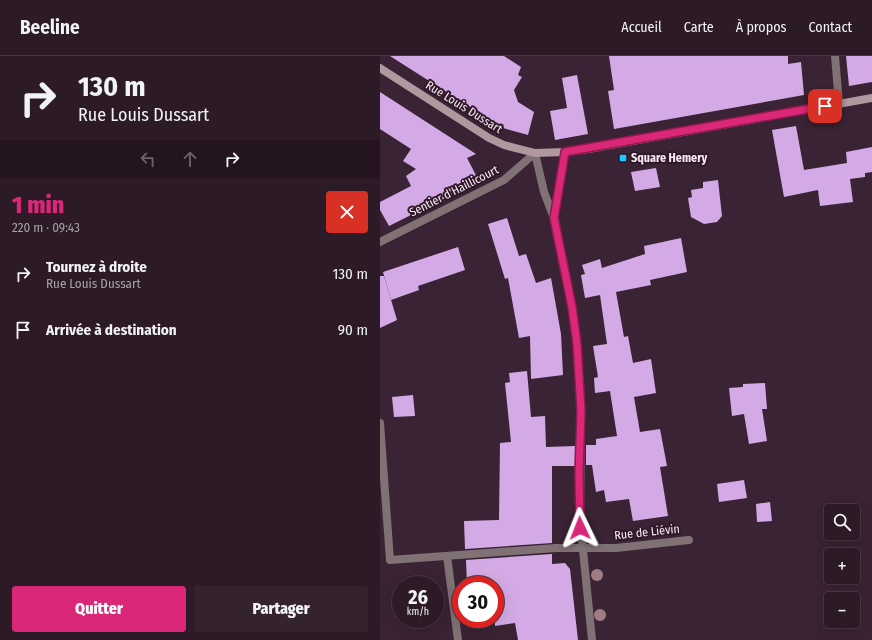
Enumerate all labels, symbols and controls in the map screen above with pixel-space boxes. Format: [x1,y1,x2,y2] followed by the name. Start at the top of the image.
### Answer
[20,16,80,39] text: Beeline
[621,19,662,36] text: Accueil
[684,19,714,36] text: Carte
[736,19,787,36] text: À propos
[809,19,852,36] text: Contact
[78,70,146,103] text: 130 m
[12,72,64,124] icon: right
[423,78,505,136] street label: Rue Louis Dussart
[808,89,842,123] pin
[814,95,836,117] icon: arrive
[78,104,209,126] text: Rue Louis Dussart
[137,148,159,170] icon: left
[179,148,201,170] icon: ahead
[221,148,243,170] icon: right
[631,151,708,165] place label: Square Hemery
[618,153,628,163] marker: Square Hemery
[407,162,501,220] street label: Sentier d'Haillicourt
[12,191,64,219] text: 1 min
[326,191,368,233] button: close
[12,220,80,235] text: 220 m · 09:43
[46,258,147,276] text: Tournez à droite
[12,263,34,285] icon: right
[333,265,368,283] text: 130 m
[46,276,141,291] text: Rue Louis Dussart
[12,319,34,341] icon: arrive
[46,321,177,339] text: Arrivée à destination
[338,321,368,339] text: 90 m
[824,504,860,628] map controls
[824,504,860,540] button: search
[559,507,601,549] position arrow
[614,522,680,542] street label: Rue de Liévin
[824,548,860,584] button: +
[452,576,504,628] speed limit sign: 30
[408,585,428,609] text: 26
[12,586,186,632] button: Quitter
[194,586,368,632] button: Partager
[824,592,860,628] button: −
[407,606,429,618] text: km/h

